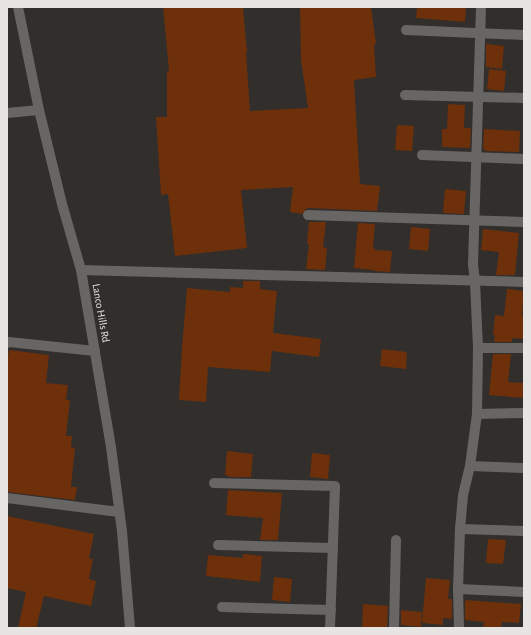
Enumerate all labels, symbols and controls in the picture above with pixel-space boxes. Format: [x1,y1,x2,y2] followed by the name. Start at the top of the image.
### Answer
[90,283,112,344] street label: Lanco Hills Rd

